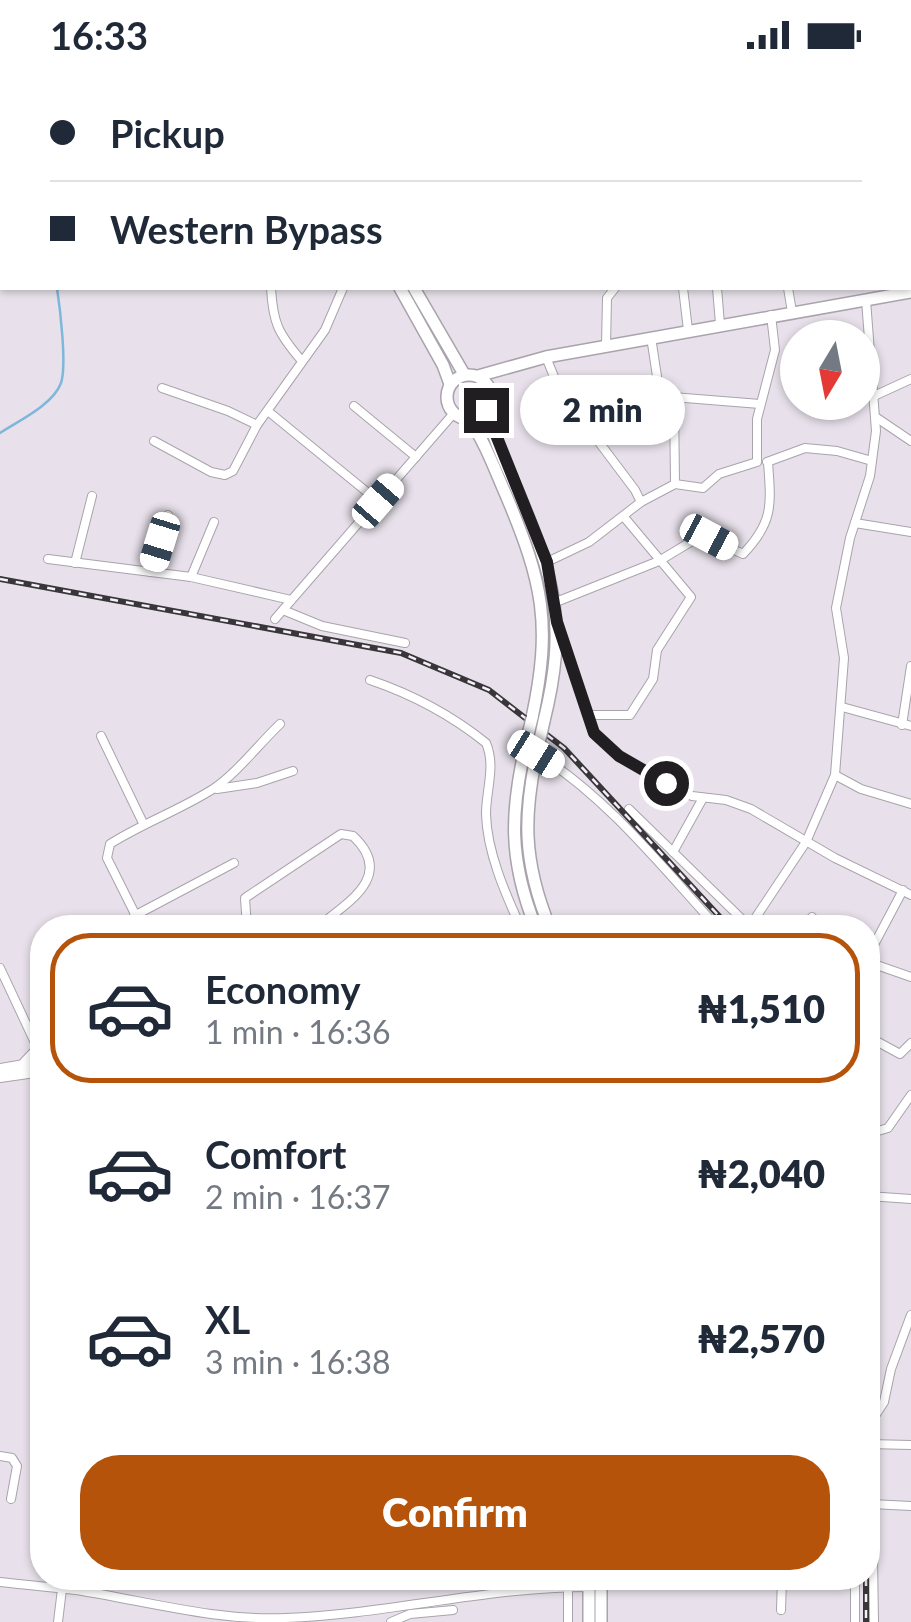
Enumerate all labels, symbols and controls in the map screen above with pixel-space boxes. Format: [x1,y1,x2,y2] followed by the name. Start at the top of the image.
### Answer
[50,12,148,58] text: 16:33
[110,110,225,156] text: Pickup
[110,206,383,252] text: Western Bypass
[780,320,880,420] north arrow
[780,320,880,420] map controls
[521,375,686,445] callout: 2 min
[464,388,509,433] route end
[563,390,642,429] text: 2 min
[347,469,409,533] car
[137,509,183,575] car
[675,510,743,564] car
[503,725,569,783] car
[644,761,689,806] route start
[85,963,175,1053] icon: car
[205,966,360,1012] text: Economy
[697,985,825,1031] text: ₦1,510
[205,1012,391,1051] text: 1 min · 16:36
[85,1128,175,1218] icon: car
[205,1131,346,1177] text: Comfort
[697,1150,825,1196] text: ₦2,040
[205,1177,391,1216] text: 2 min · 16:37
[85,1293,175,1383] icon: car
[205,1296,250,1342] text: XL
[697,1315,825,1361] text: ₦2,570
[205,1342,391,1381] text: 3 min · 16:38
[80,1455,830,1570] button: Confirm

